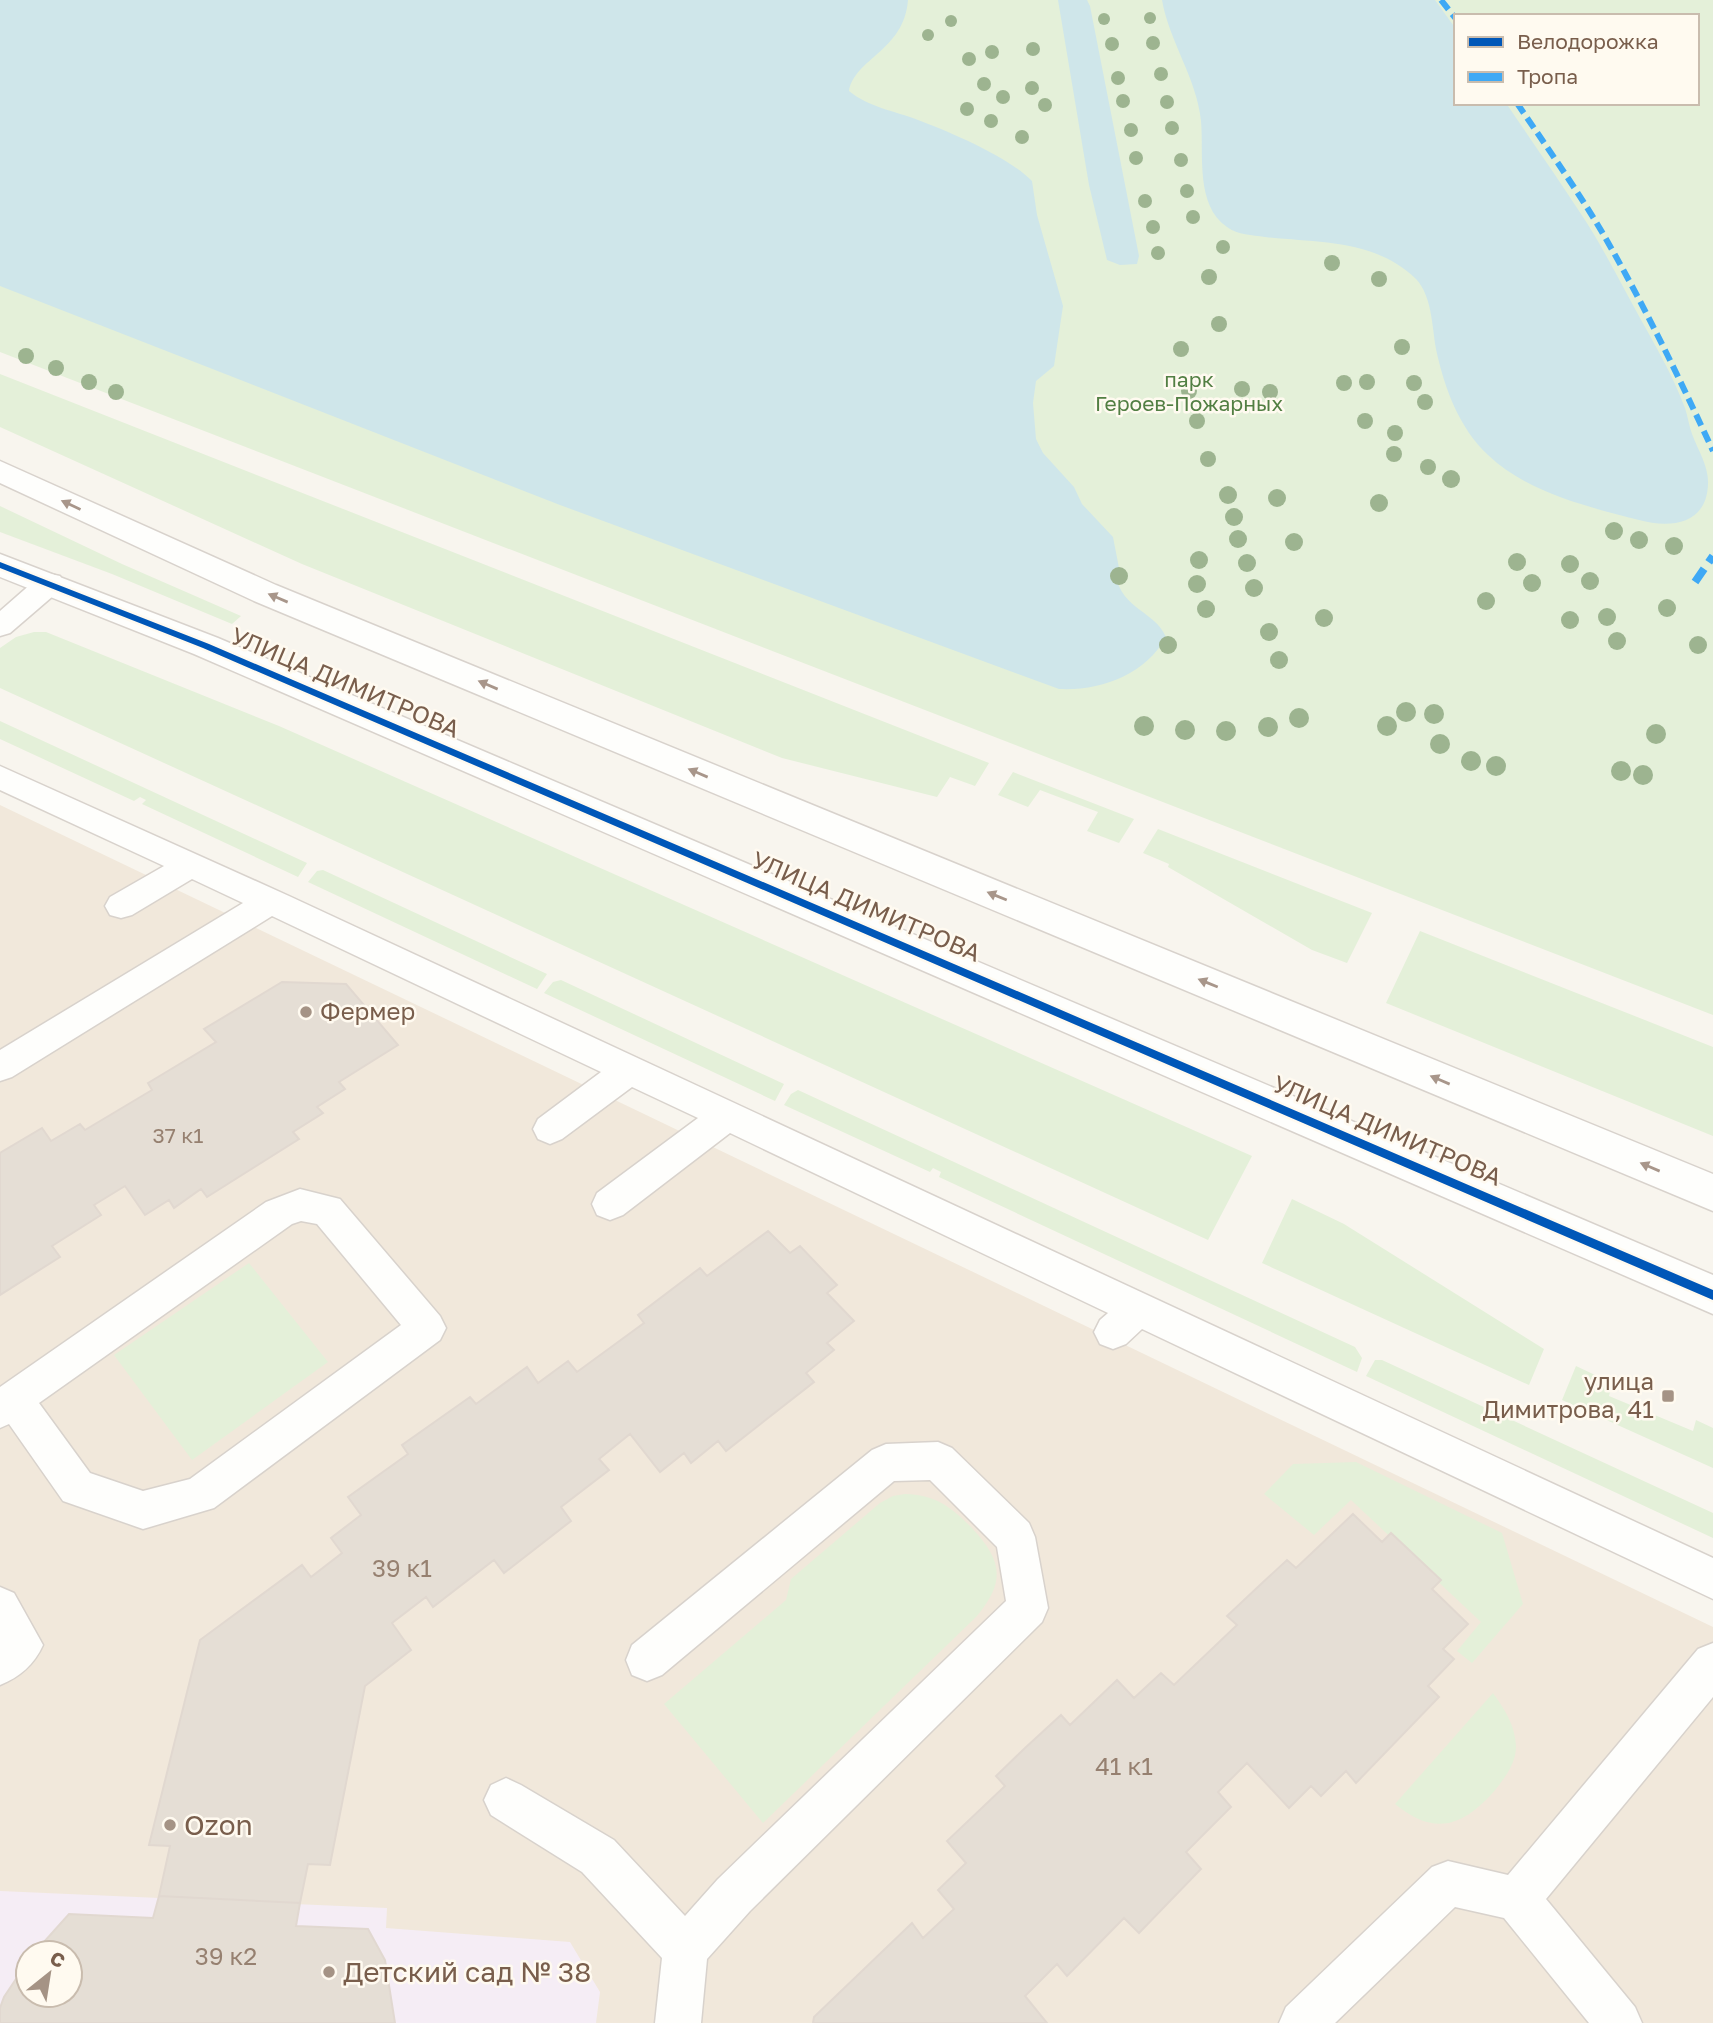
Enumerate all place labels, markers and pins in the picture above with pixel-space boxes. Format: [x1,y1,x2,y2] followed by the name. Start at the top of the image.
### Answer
[320,996,415,1025] place label: Фермер
[298,1004,314,1020] marker: Фермер
[1482,1366,1654,1423] place label: улица Димитрова, 41
[1660,1388,1676,1404] marker: улица Димитрова, 41
[184,1808,253,1841] place label: Ozon
[162,1817,178,1833] marker: Ozon
[343,1955,591,1988] place label: Детский сад № 38
[321,1964,337,1980] marker: Детский сад № 38

